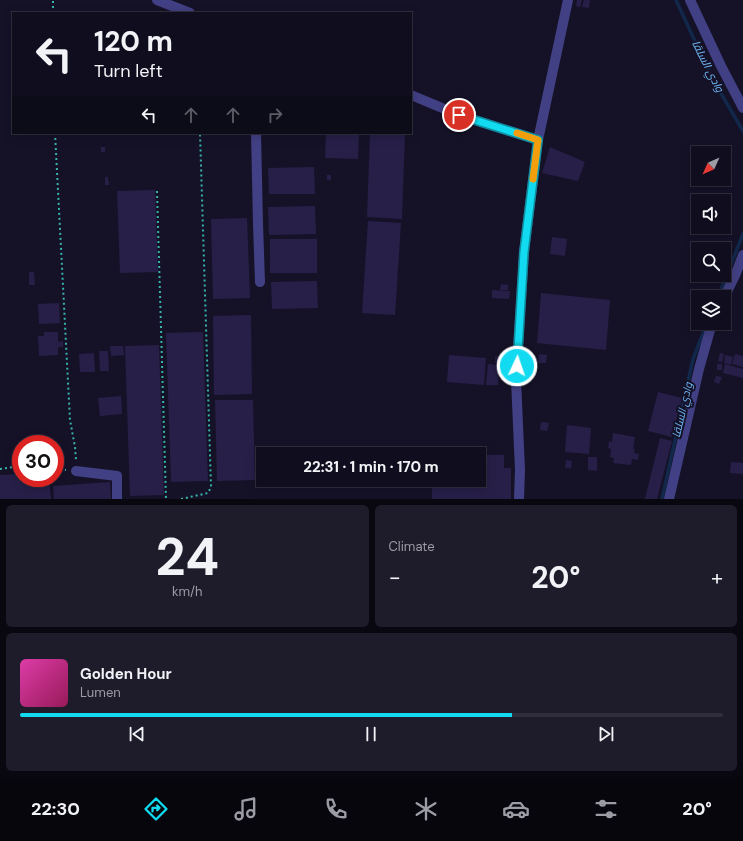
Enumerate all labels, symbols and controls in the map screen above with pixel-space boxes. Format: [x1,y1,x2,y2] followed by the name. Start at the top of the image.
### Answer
[94,23,173,60] text: 120 m
[28,28,80,80] icon: left
[687,38,727,96] water label: وادي السلقا
[94,59,163,83] text: Turn left
[442,98,476,132] pin
[138,104,160,126] icon: left
[180,104,202,126] icon: ahead
[222,104,244,126] icon: ahead
[264,104,286,126] icon: right
[448,104,470,126] icon: arrive
[691,146,731,186] north arrow
[691,146,731,330] map controls
[691,194,731,234] button: sound
[691,242,731,282] button: search
[691,290,731,330] button: layers
[496,345,538,387] position arrow
[669,380,697,439] water label: وادي السلقا
[12,435,64,487] speed limit sign: 30
[303,457,439,477] text: 22:31 · 1 min · 170 m
[156,523,219,591] text: 24
[389,538,435,555] text: Climate
[531,558,580,597] text: 20°
[389,563,401,592] text: −
[711,563,723,592] text: +
[172,583,203,600] text: km/h
[80,664,172,684] text: Golden Hour
[80,684,121,701] text: Lumen
[126,723,148,745] icon: previous
[360,723,382,745] icon: pause
[595,723,617,745] icon: next
[142,795,170,823] icon: directions
[232,795,260,823] icon: music
[322,795,350,823] icon: phone
[412,795,440,823] icon: climate
[502,795,530,823] icon: car
[592,795,620,823] icon: filters
[31,797,80,821] text: 22:30
[682,797,712,821] text: 20°

